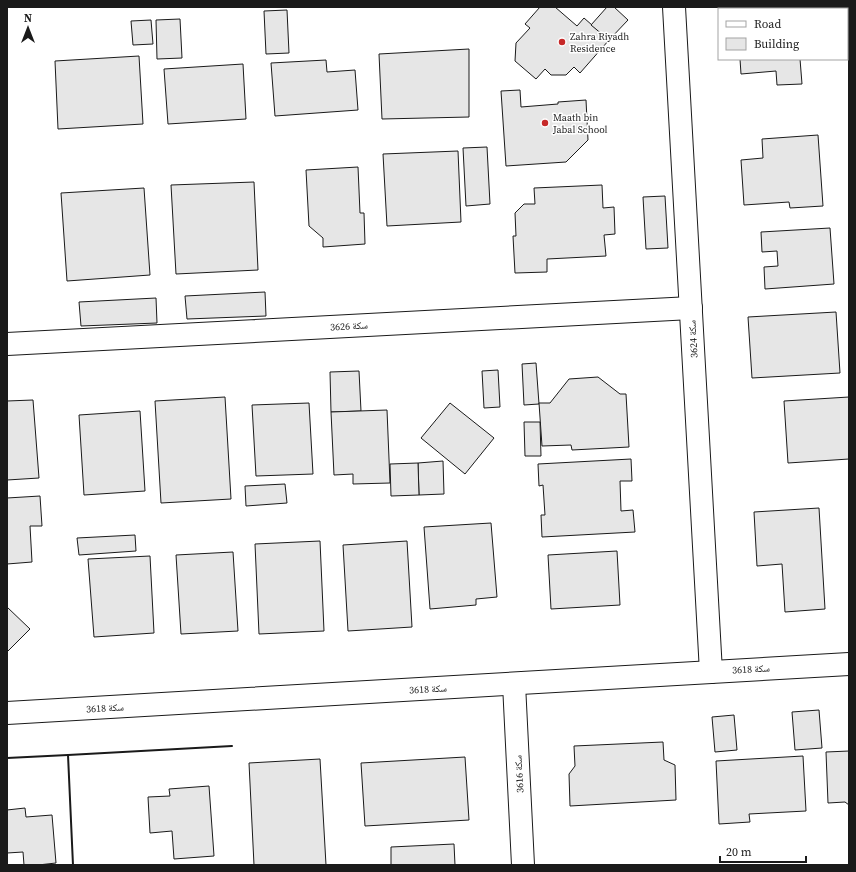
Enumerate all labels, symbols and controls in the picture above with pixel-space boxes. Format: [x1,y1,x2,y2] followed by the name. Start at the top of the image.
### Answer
[8,8,48,48] north arrow
[718,8,848,60] legend
[24,11,32,26] text: N
[754,16,781,32] text: Road
[570,30,629,55] place label: Zahra Riyadh Residence
[754,36,799,52] text: Building
[557,37,567,47] marker: Zahra Riyadh Residence
[552,111,608,136] place label: Maath bin Jabal School
[540,118,550,128] marker: Maath bin Jabal School
[330,318,369,333] street label: سكة 3626
[685,319,700,358] street label: سكة 3624
[732,661,771,676] street label: سكة 3618
[409,681,448,696] street label: سكة 3618
[86,700,125,715] street label: سكة 3618
[511,754,526,793] street label: سكة 3616
[720,838,806,864] scale bar
[726,844,752,860] text: 20 m

